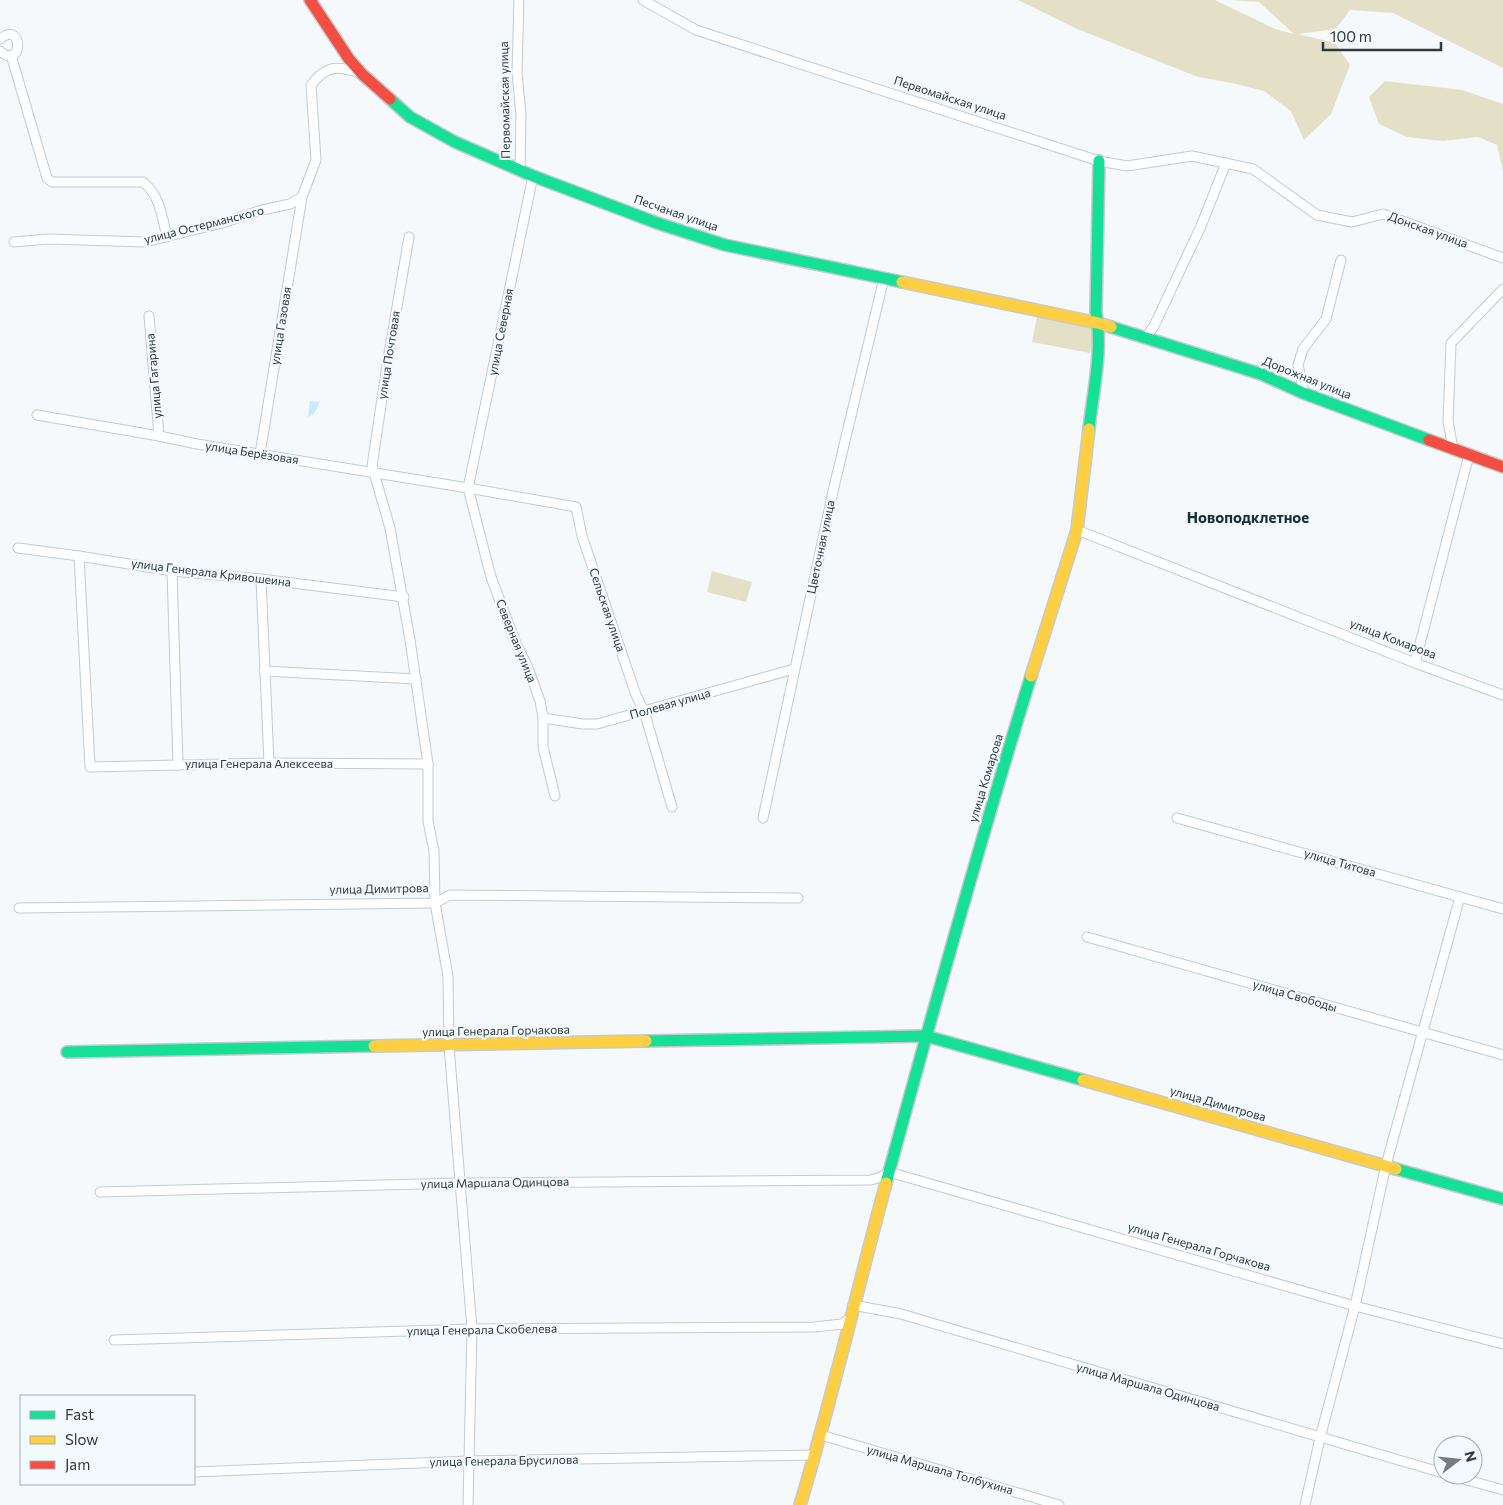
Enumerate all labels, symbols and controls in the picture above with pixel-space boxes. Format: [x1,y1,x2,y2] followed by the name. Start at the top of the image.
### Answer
[1323,20,1440,52] scale bar
[1330,27,1372,45] text: 100 m
[496,41,512,159] street label: Первомайская улица
[892,72,1008,122] street label: Первомайская улица
[632,191,720,233] street label: Песчаная улица
[142,202,265,246] street label: улица Остерманского
[1387,208,1470,250] street label: Донская улица
[267,286,293,366] street label: улица Газовая
[485,287,515,377] street label: улица Северная
[374,310,402,400] street label: улица Почтовая
[142,333,164,419] street label: улица Гагарина
[1261,353,1354,401] street label: Дорожная улица
[205,438,300,466] street label: улица Берёзовая
[803,499,837,595] street label: Цветочная улица
[1187,508,1309,526] district label: Новоподклетное
[130,555,292,589] street label: улица Генерала Кривошеина
[587,566,629,653] street label: Сельская улица
[494,597,540,684] street label: Северная улица
[1348,615,1439,661] street label: улица Комарова
[628,685,712,721] street label: Полевая улица
[965,732,1005,823] street label: улица Комарова
[185,756,333,770] street label: улица Генерала Алексеева
[1303,845,1378,879] street label: улица Титова
[329,880,429,896] street label: улица Димитрова
[1252,976,1339,1014] street label: улица Свободы
[422,1022,570,1038] street label: улица Генерала Горчакова
[1169,1083,1268,1123] street label: улица Димитрова
[421,1174,569,1190] street label: улица Маршала Одинцова
[1126,1219,1272,1273] street label: улица Генерала Горчакова
[407,1321,557,1337] street label: улица Генерала Скобелева
[1075,1359,1222,1413] street label: улица Маршала Одинцова
[20,1395,195,1485] legend
[65,1405,94,1423] text: Fast
[65,1430,98,1448] text: Slow
[1433,1435,1483,1485] north arrow
[865,1441,1015,1497] street label: улица Маршала Толбухина
[1461,1449,1481,1464] text: N
[429,1452,579,1468] street label: улица Генерала Брусилова
[65,1455,90,1473] text: Jam

